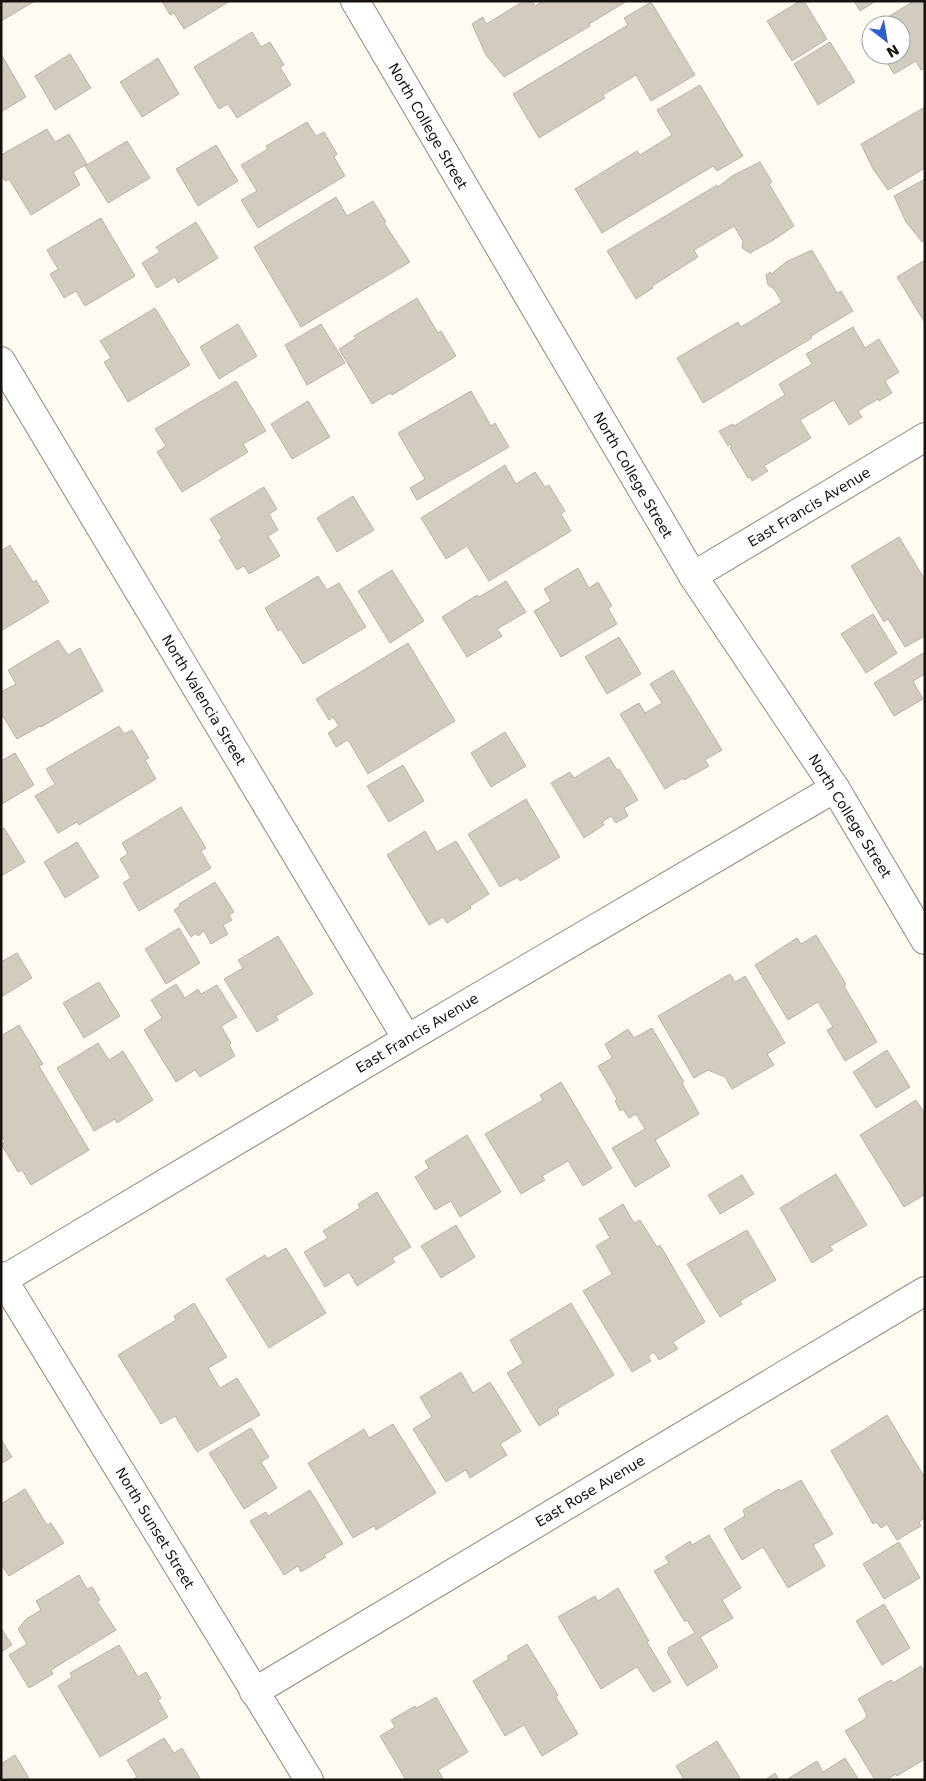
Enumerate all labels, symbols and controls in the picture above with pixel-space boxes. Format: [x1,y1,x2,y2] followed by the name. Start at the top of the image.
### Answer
[861,15,911,65] north arrow
[884,41,902,61] text: N
[385,60,471,192] street label: North College Street
[590,409,676,541] street label: North College Street
[745,464,873,550] street label: East Francis Avenue
[159,632,250,769] street label: North Valencia Street
[805,751,895,881] street label: North College Street
[353,990,481,1076] street label: East Francis Avenue
[532,1452,648,1530] street label: East Rose Avenue
[112,1464,198,1592] street label: North Sunset Street

